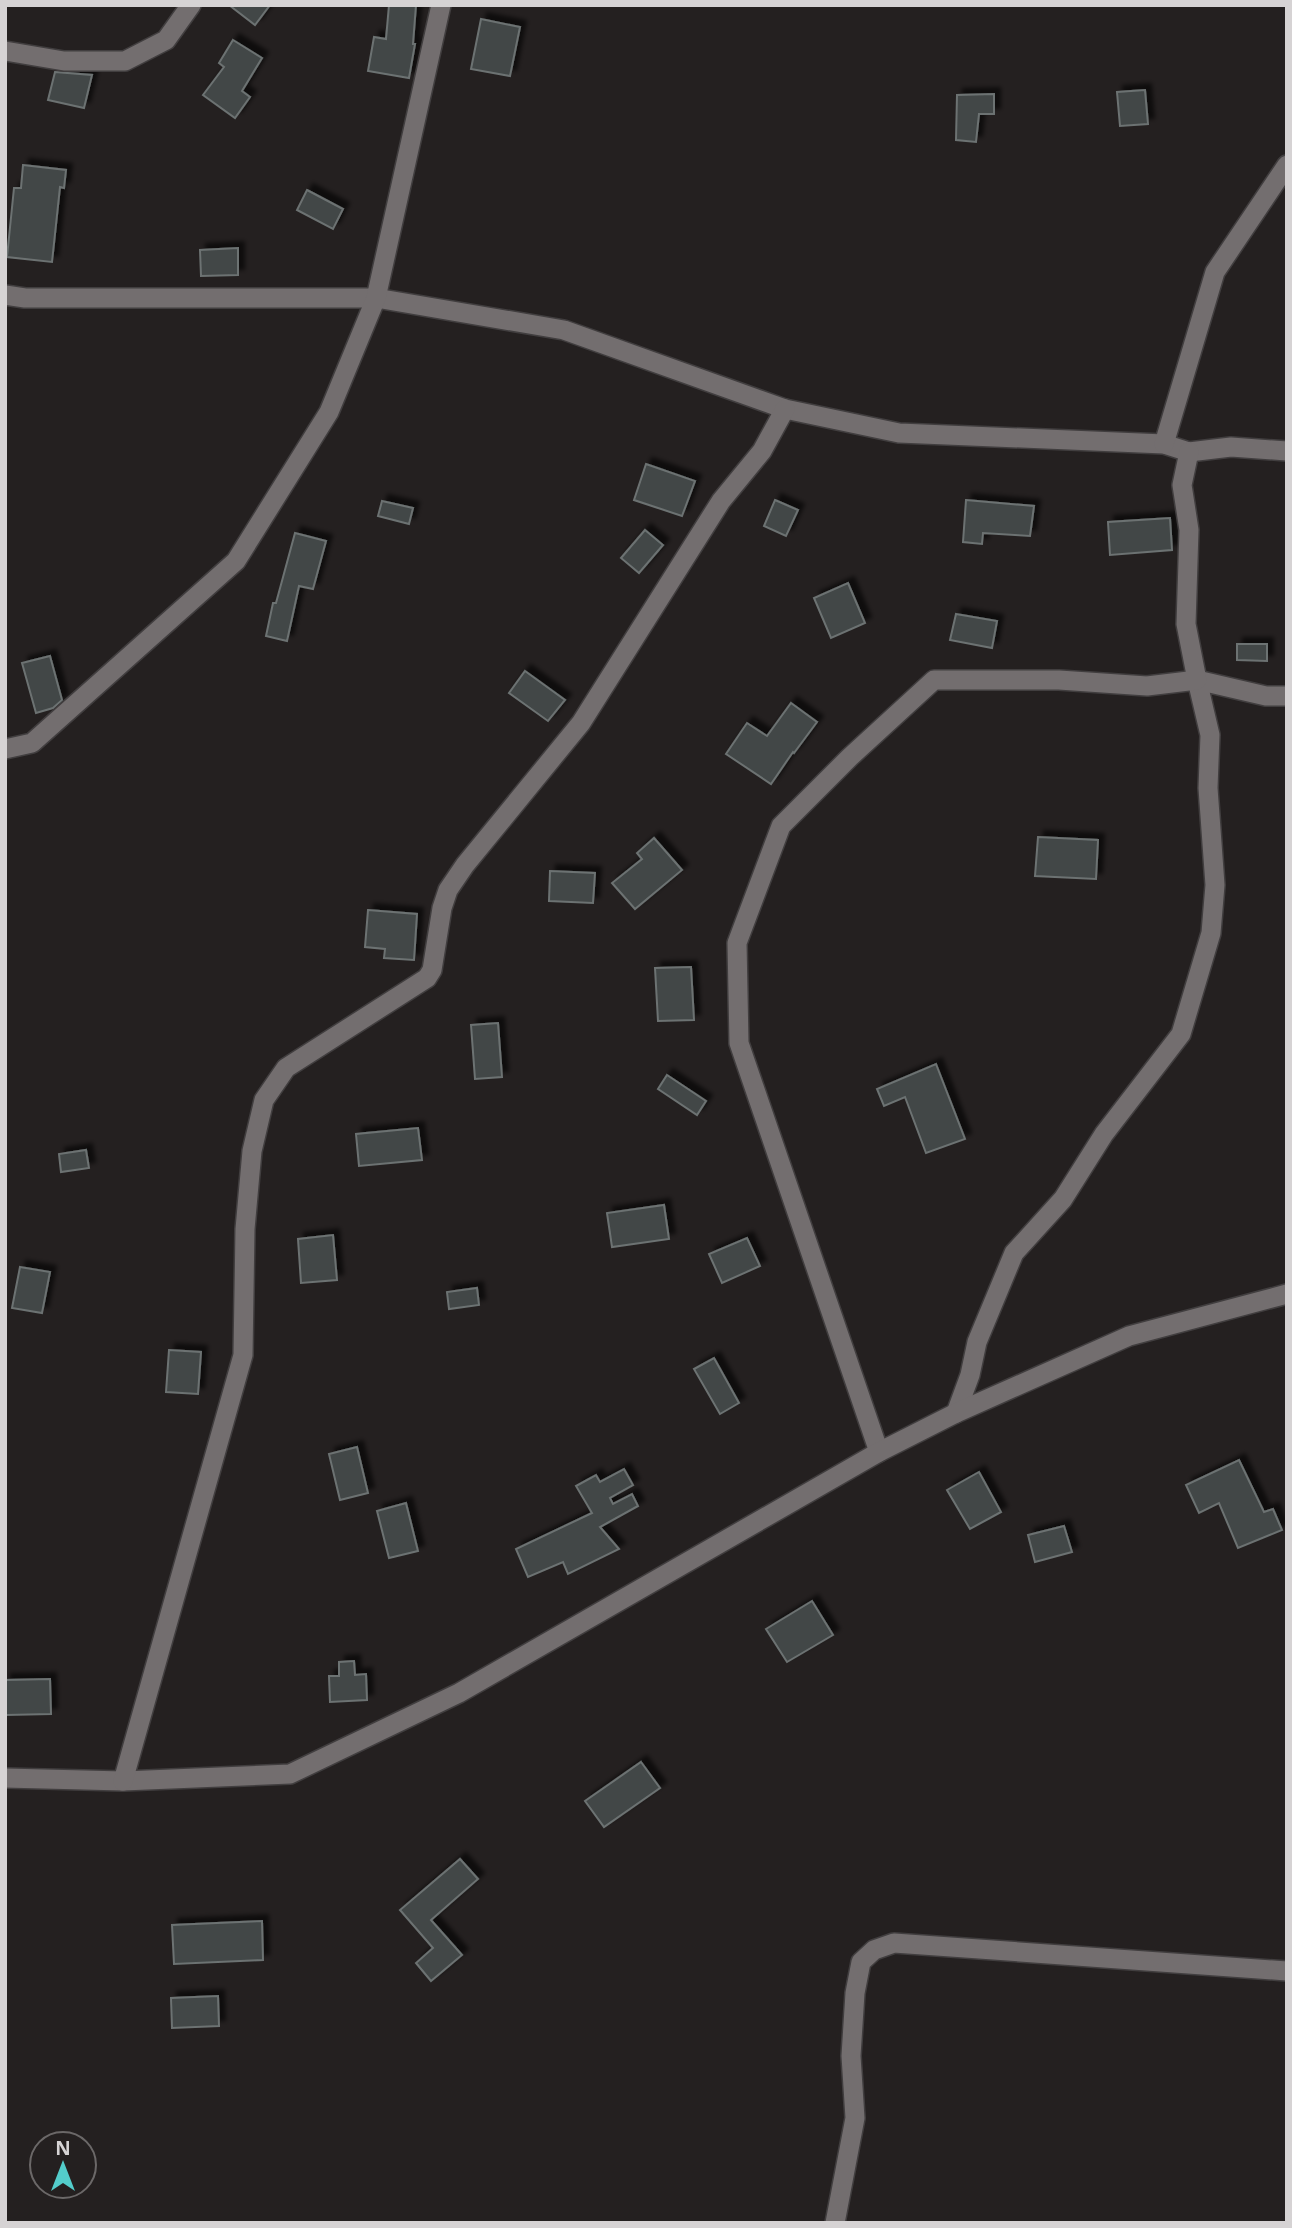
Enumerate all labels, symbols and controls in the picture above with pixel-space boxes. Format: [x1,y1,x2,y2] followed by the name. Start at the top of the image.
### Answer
[28,2130,98,2200] north arrow
[55,2135,71,2161] text: N

